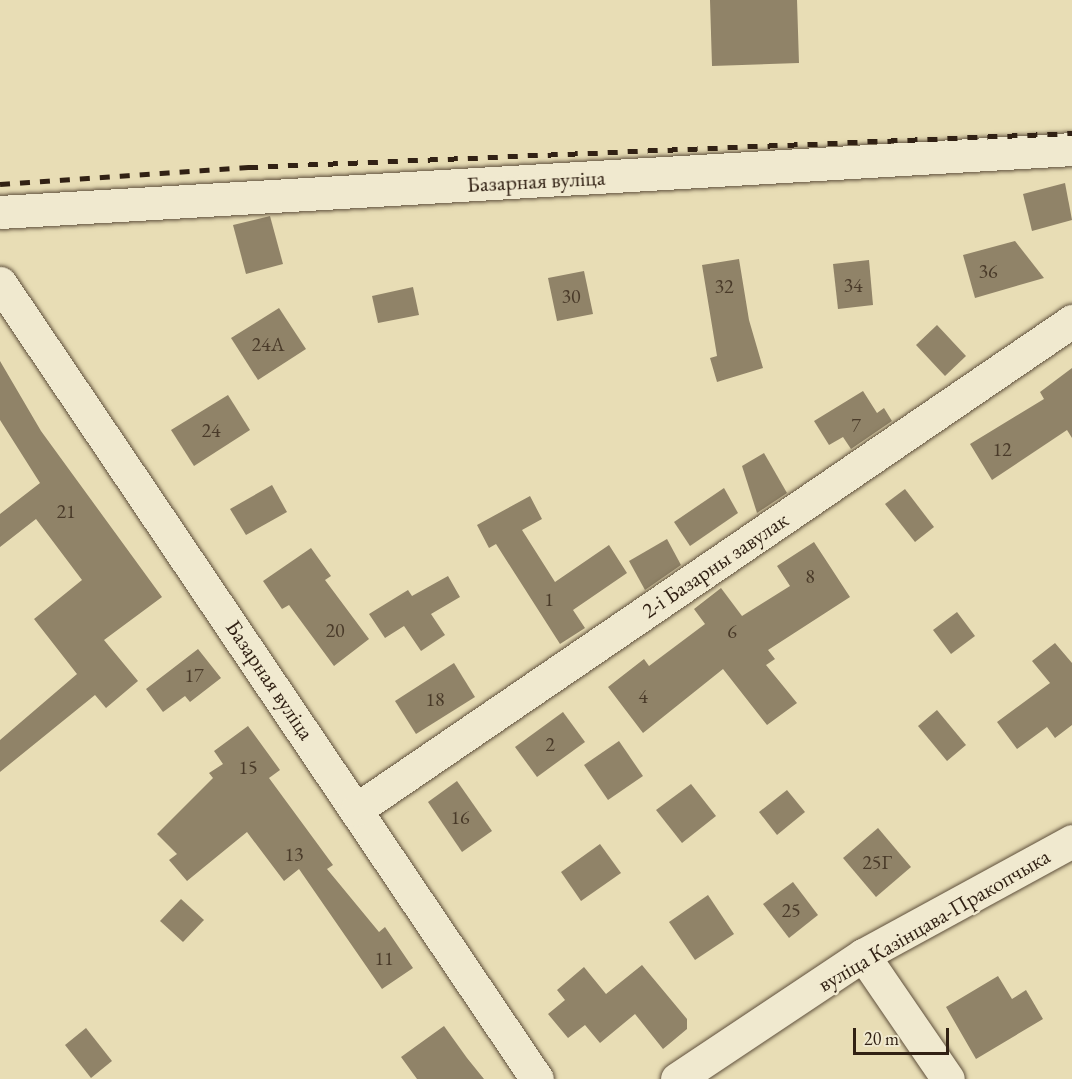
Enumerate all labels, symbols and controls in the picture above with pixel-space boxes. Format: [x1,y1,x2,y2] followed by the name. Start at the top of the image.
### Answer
[466,164,606,198] street label: Базарная вуліца
[978,259,998,283] house number: 36
[843,273,863,297] house number: 34
[714,274,734,298] house number: 32
[561,284,581,308] house number: 30
[251,332,285,356] house number: 24А
[851,413,861,437] house number: 7
[201,418,221,442] house number: 24
[992,437,1012,461] house number: 12
[56,499,76,523] house number: 21
[637,506,793,624] street label: 2-і Базарны завулак
[805,564,815,588] house number: 8
[544,587,554,611] house number: 1
[220,615,320,745] street label: Базарная вуліца
[325,618,345,642] house number: 20
[727,619,737,643] house number: 6
[184,663,204,687] house number: 17
[638,684,648,708] house number: 4
[425,687,445,711] house number: 18
[545,732,555,756] house number: 2
[238,755,258,779] house number: 15
[450,805,470,829] house number: 16
[284,842,304,866] house number: 13
[813,843,1055,997] street label: вуліца Казінцава-Пракопчыка
[862,850,892,874] house number: 25Г
[781,898,801,922] house number: 25
[374,946,394,970] house number: 11
[856,1016,952,1054] scale bar
[864,1027,899,1050] text: 20 m

